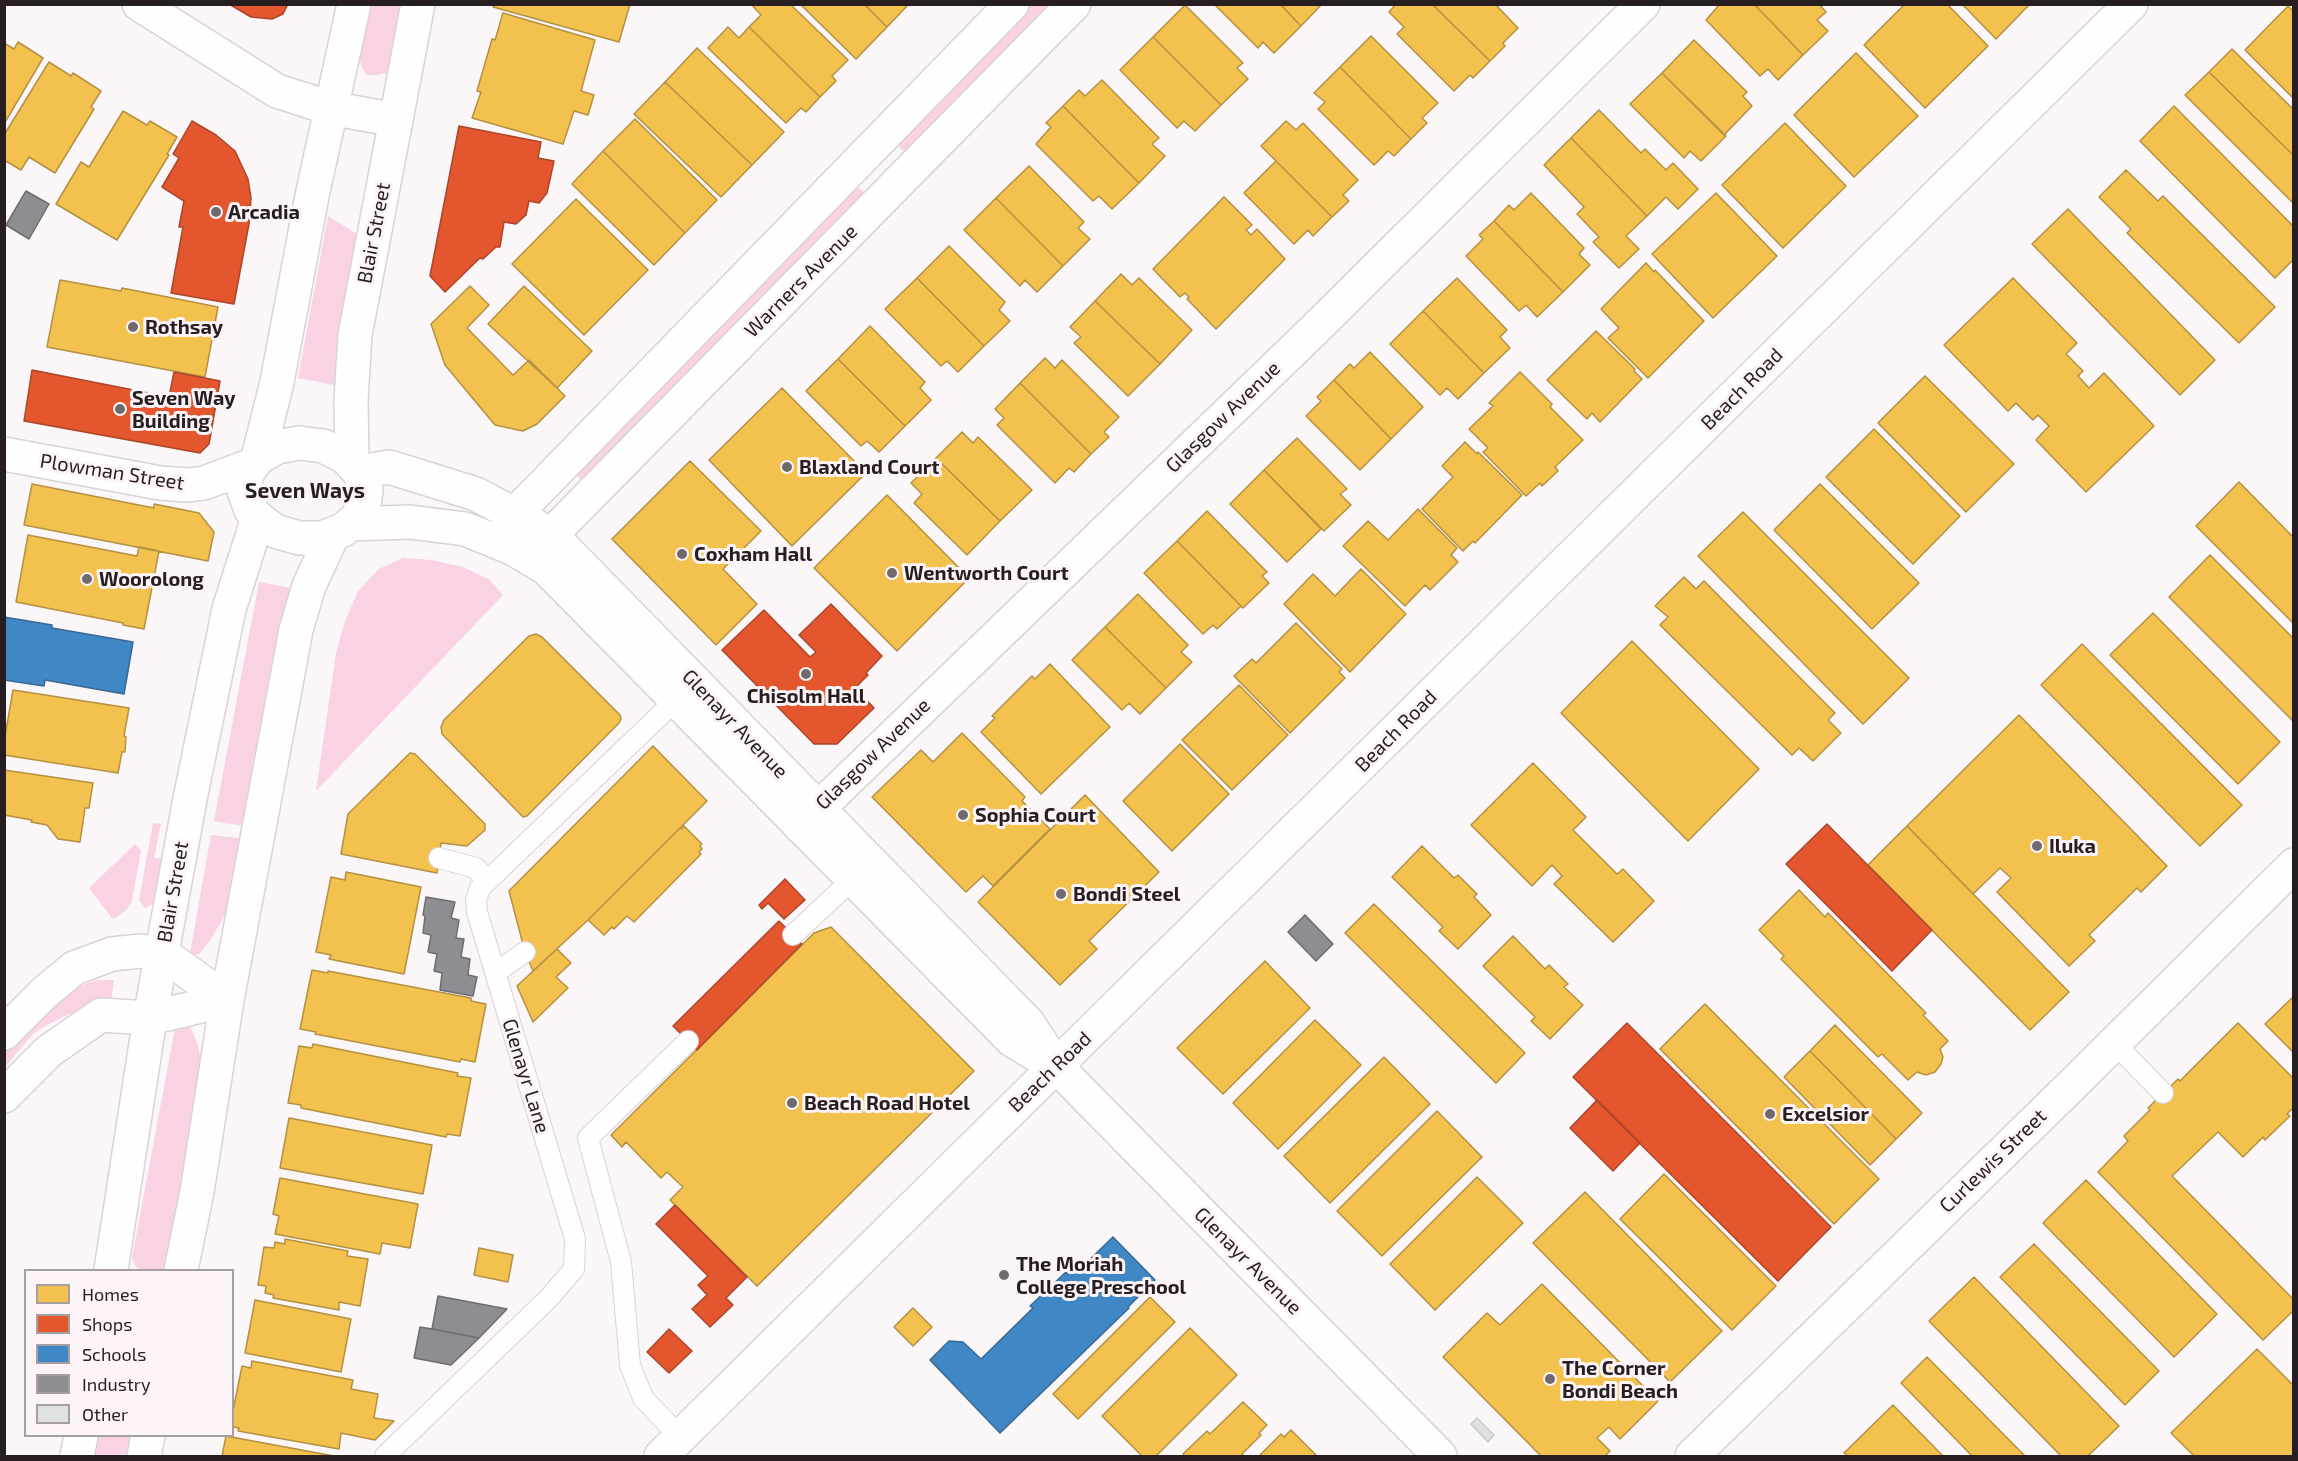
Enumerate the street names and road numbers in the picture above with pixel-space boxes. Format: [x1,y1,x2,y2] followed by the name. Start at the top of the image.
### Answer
[352,180,396,286] street label: Blair Street
[740,220,862,342] street label: Warners Avenue
[1696,343,1788,435] street label: Beach Road
[1161,356,1285,478] street label: Glasgow Avenue
[38,449,186,495] street label: Plowman Street
[677,665,793,783] street label: Glenayr Avenue
[1350,685,1442,777] street label: Beach Road
[811,693,935,815] street label: Glasgow Avenue
[152,840,194,944] street label: Blair Street
[497,1016,555,1136] street label: Glenayr Lane
[1004,1027,1096,1117] street label: Beach Road
[1935,1104,2051,1218] street label: Curlewis Street
[1189,1202,1307,1320] street label: Glenayr Avenue

